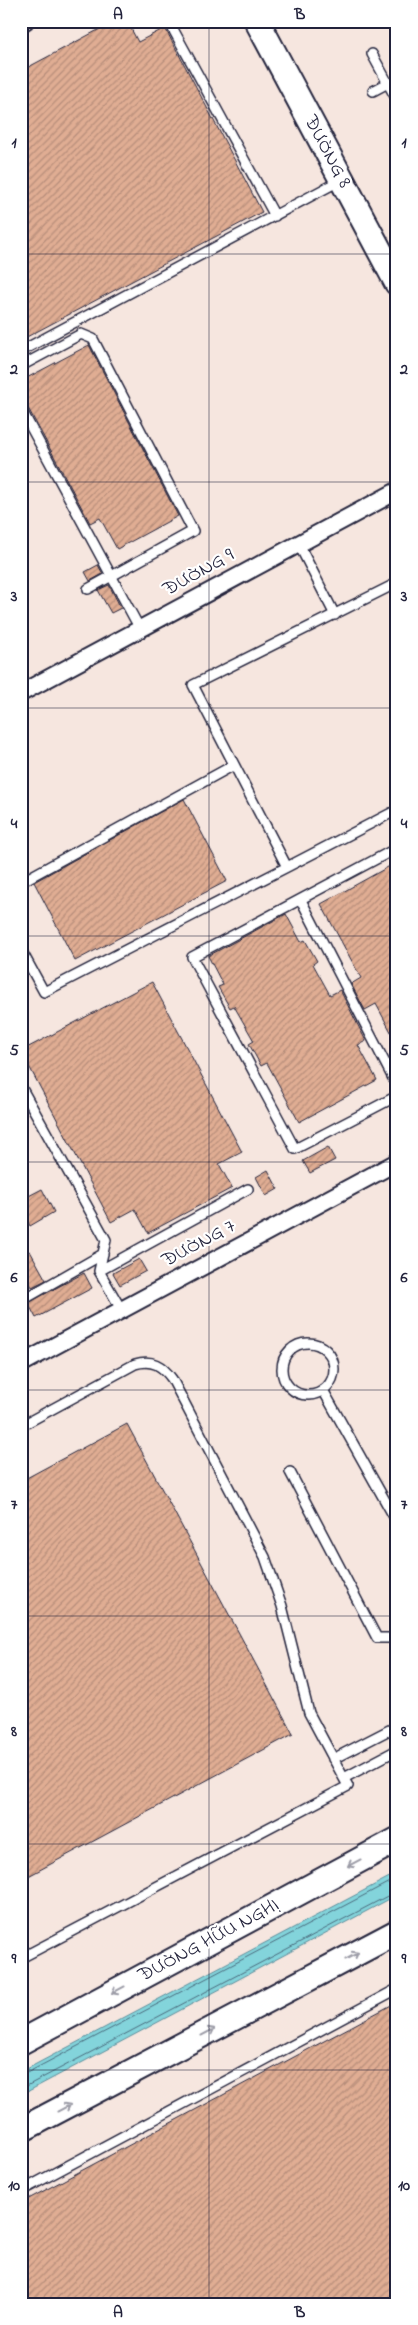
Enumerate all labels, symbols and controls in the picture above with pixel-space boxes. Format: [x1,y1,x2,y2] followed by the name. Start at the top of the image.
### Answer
[113,3,123,27] text: A
[294,3,306,27] text: B
[295,109,358,194] street label: ĐƯỜNG 8
[11,131,17,155] text: 1
[401,131,407,155] text: 1
[9,358,18,382] text: 2
[399,358,408,382] text: 2
[157,542,240,605] street label: ĐƯỜNG 9
[10,585,18,609] text: 3
[400,585,408,609] text: 3
[10,812,18,836] text: 4
[400,812,408,836] text: 4
[9,1039,19,1063] text: 5
[399,1039,409,1063] text: 5
[156,1212,241,1276] street label: ĐƯỜNG 7
[9,1266,18,1290] text: 6
[399,1266,408,1290] text: 6
[11,1493,18,1517] text: 7
[401,1493,408,1517] text: 7
[10,1720,17,1744] text: 8
[400,1720,407,1744] text: 8
[347,1859,362,1868] one-way arrow
[133,1892,285,1991] street label: ĐƯỜNG HỮU NGHỊ
[11,1947,17,1971] text: 9
[401,1947,407,1971] text: 9
[344,1951,359,1961] one-way arrow
[111,1985,126,1995] one-way arrow
[200,2027,215,2036] one-way arrow
[57,2103,72,2113] one-way arrow
[8,2174,20,2198] text: 10
[398,2174,410,2198] text: 10
[113,2301,123,2325] text: A
[294,2301,306,2325] text: B

